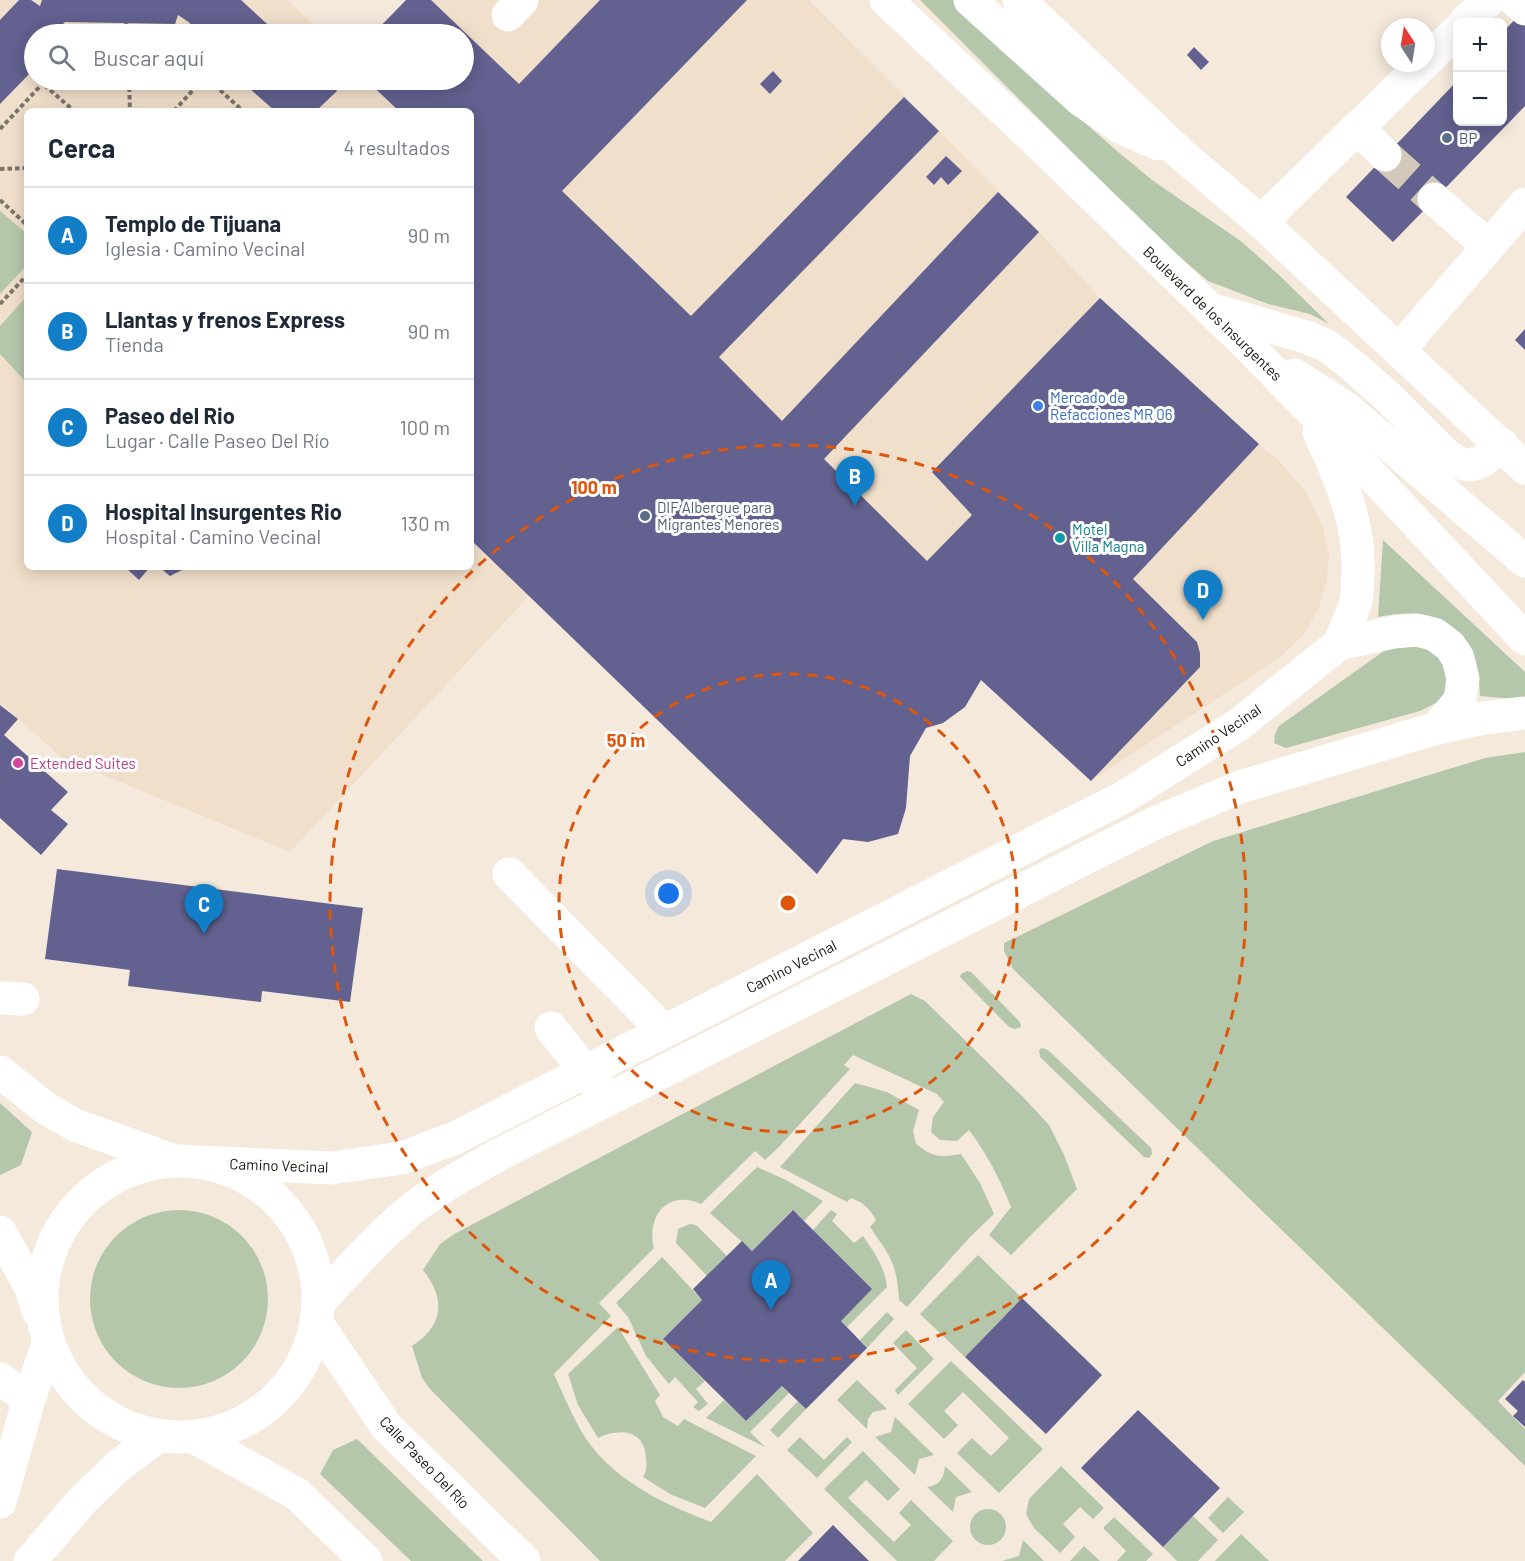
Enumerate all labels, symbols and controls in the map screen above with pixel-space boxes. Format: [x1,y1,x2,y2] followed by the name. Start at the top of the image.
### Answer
[1381,18,1435,72] north arrow
[1453,18,1507,126] map controls
[1453,18,1507,72] button: +
[24,24,474,90] search box
[45,41,78,74] icon: search
[93,44,204,70] text: Buscar aquí
[1453,72,1507,126] button: −
[1459,129,1477,147] place label: BP
[1440,131,1454,145] marker: BP
[48,132,115,163] text: Cerca
[343,135,450,159] text: 4 resultados
[105,210,281,236] text: Templo de Tijuana
[61,223,74,247] text: A
[408,223,450,247] text: 90 m
[105,236,305,260] text: Iglesia · Camino Vecinal
[1140,242,1286,384] street label: Boulevard de los Insurgentes
[105,306,345,332] text: Llantas y frenos Express
[61,319,74,343] text: B
[408,319,450,343] text: 90 m
[105,332,164,356] text: Tienda
[1050,388,1172,423] place label: Mercado de Refacciones MR 06
[1031,399,1045,413] marker: Mercado de Refacciones MR 06
[105,402,235,428] text: Paseo del Rio
[61,415,74,439] text: C
[400,415,450,439] text: 100 m
[105,428,330,452] text: Lugar · Calle Paseo Del Río
[836,456,874,506] pin: B
[571,476,617,498] text: 100 m
[105,498,342,524] text: Hospital Insurgentes Rio
[657,498,779,533] place label: DIF Albergue para Migrantes Menores
[638,509,652,523] marker: DIF Albergue para Migrantes Menores
[61,511,74,535] text: D
[401,511,450,535] text: 130 m
[1072,520,1144,555] place label: Motel Villa Magna
[105,524,321,548] text: Hospital · Camino Vecinal
[1053,531,1067,545] marker: Motel Villa Magna
[1184,570,1222,620] pin: D
[1172,700,1264,770] street label: Camino Vecinal
[607,729,645,751] text: 50 m
[30,754,136,772] place label: Extended Suites
[11,756,25,770] marker: Extended Suites
[654,879,683,908] your location
[184,884,224,934] pin: C
[778,893,798,913] centre of rings
[743,936,839,996] street label: Camino Vecinal
[229,1154,329,1176] street label: Camino Vecinal
[752,1260,790,1310] pin: A
[376,1412,474,1512] street label: Calle Paseo Del Río

